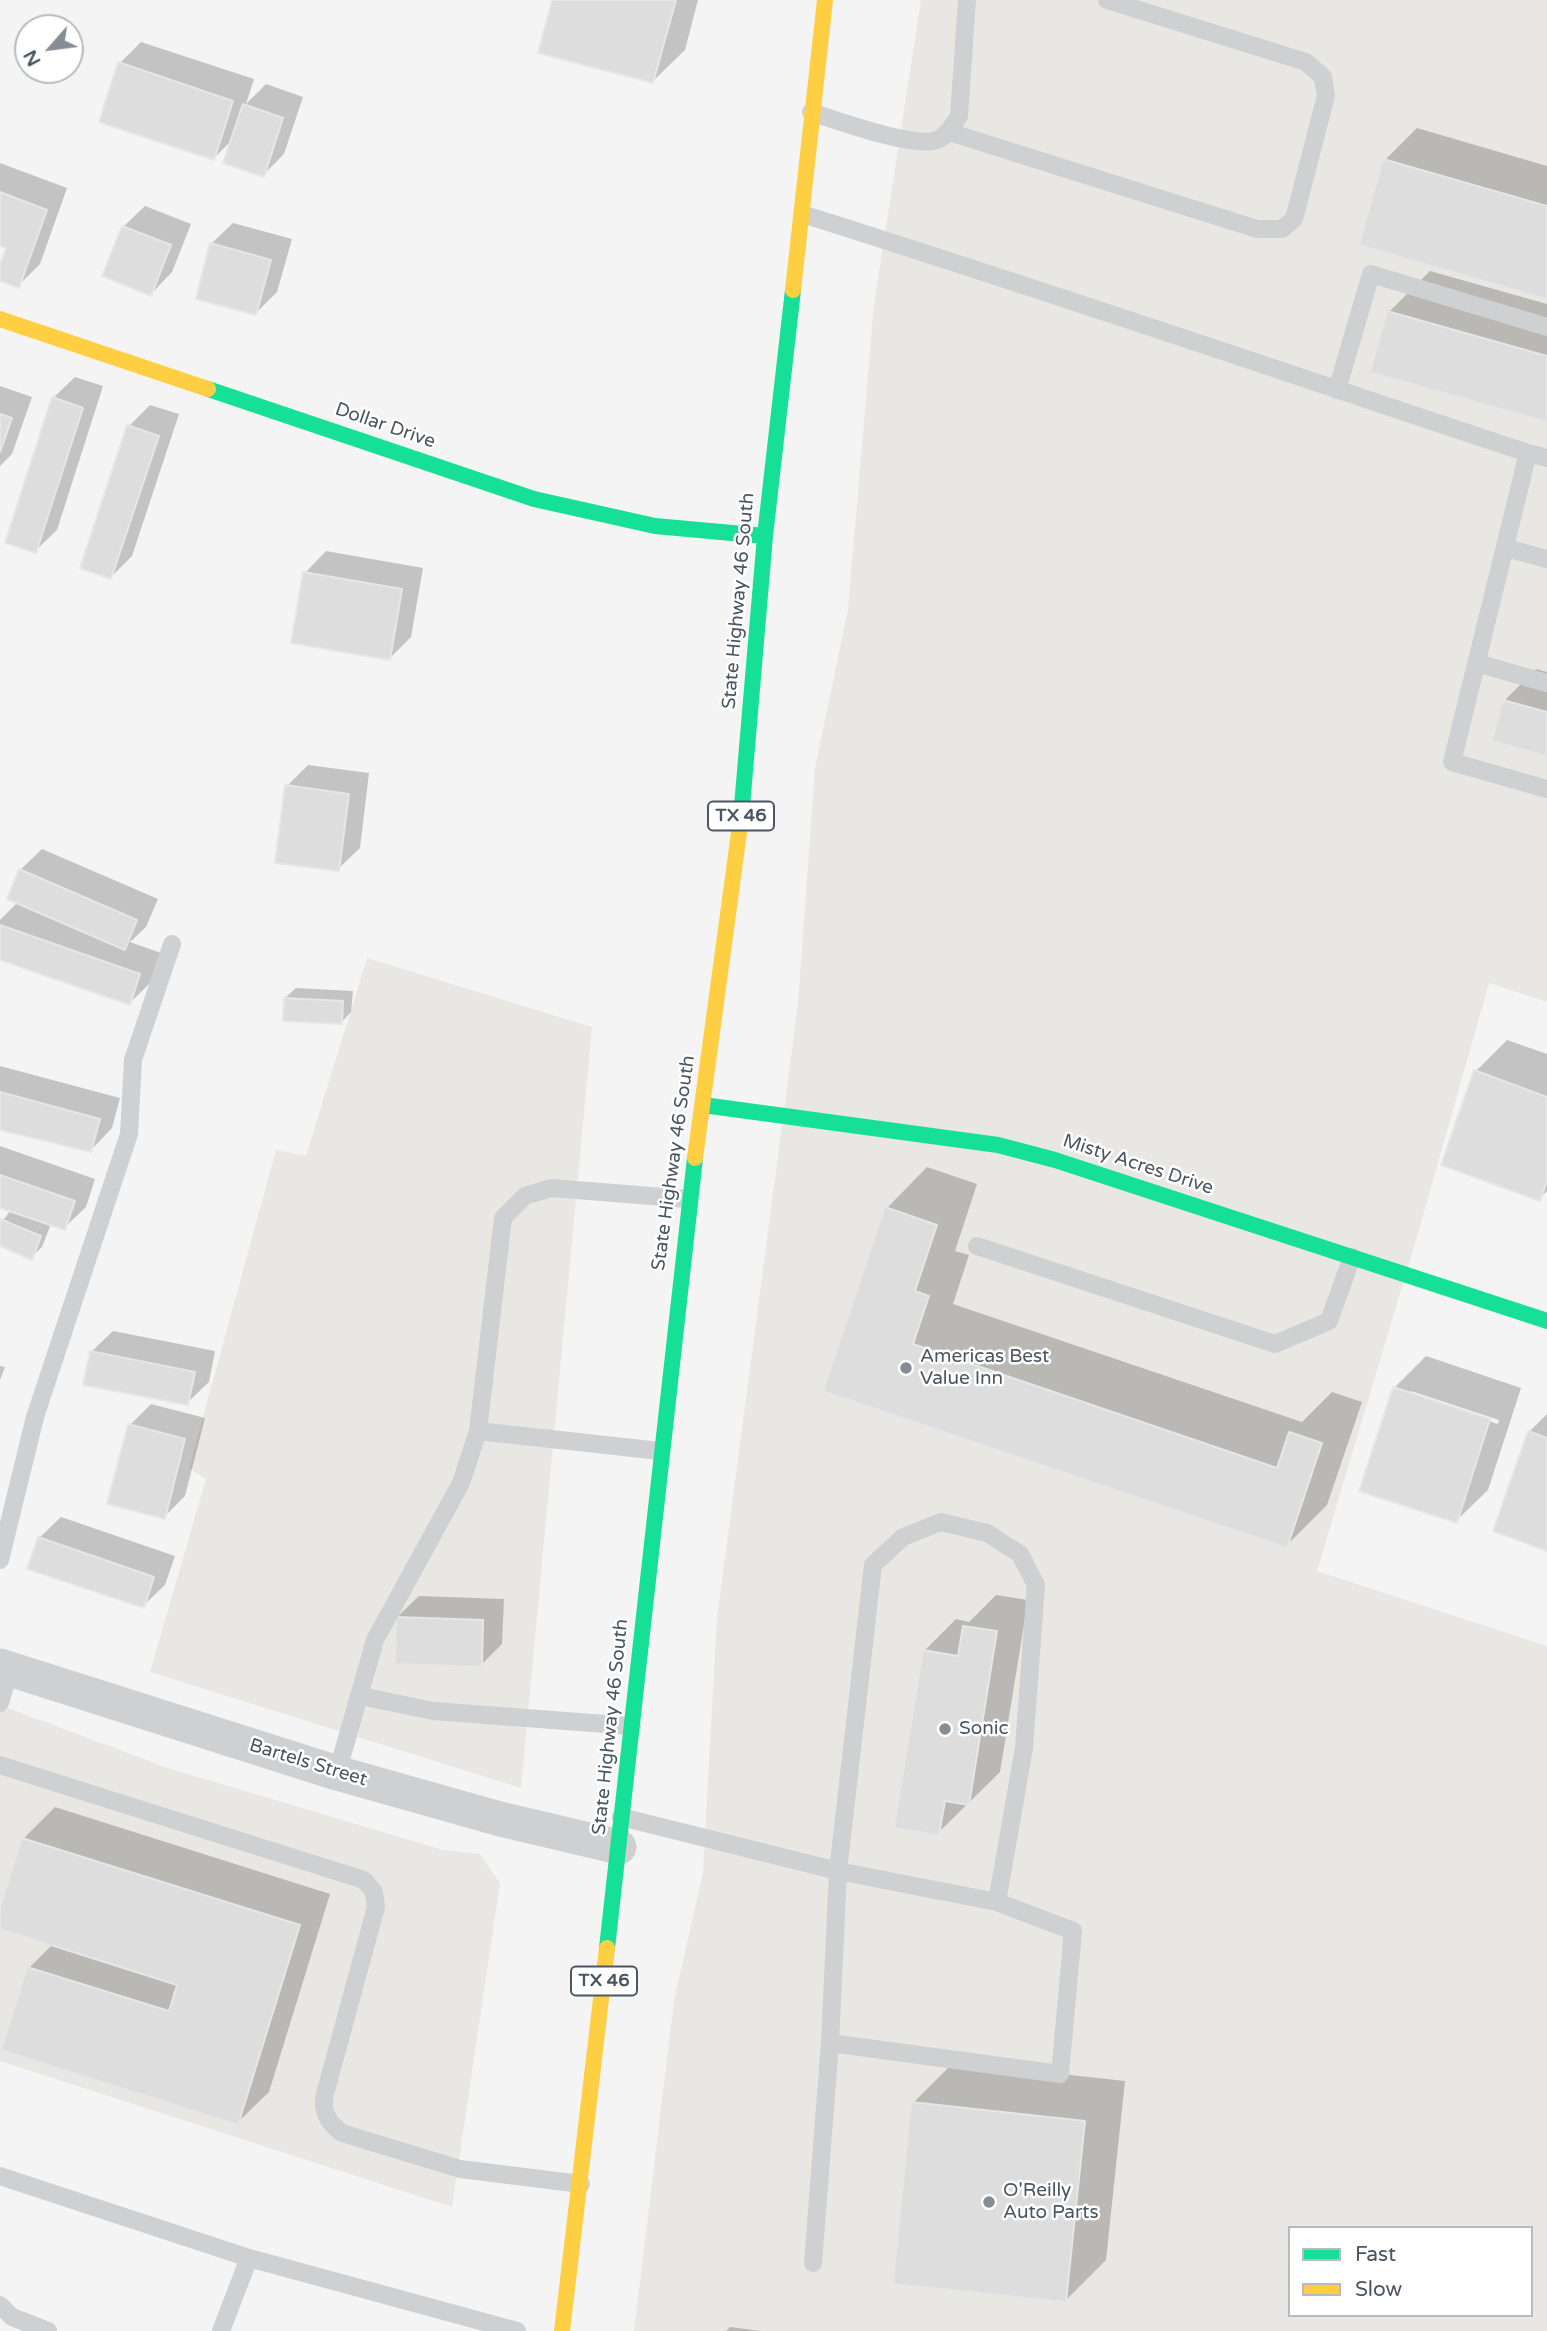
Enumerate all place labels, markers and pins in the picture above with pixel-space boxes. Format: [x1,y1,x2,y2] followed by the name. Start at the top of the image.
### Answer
[920,1346,1049,1390] place label: Americas Best Value Inn
[898,1360,914,1376] marker: Americas Best Value Inn
[959,1718,1009,1740] place label: Sonic
[937,1721,953,1737] marker: Sonic
[1003,2180,1099,2224] place label: O'Reilly Auto Parts
[981,2194,997,2210] marker: O'Reilly Auto Parts

